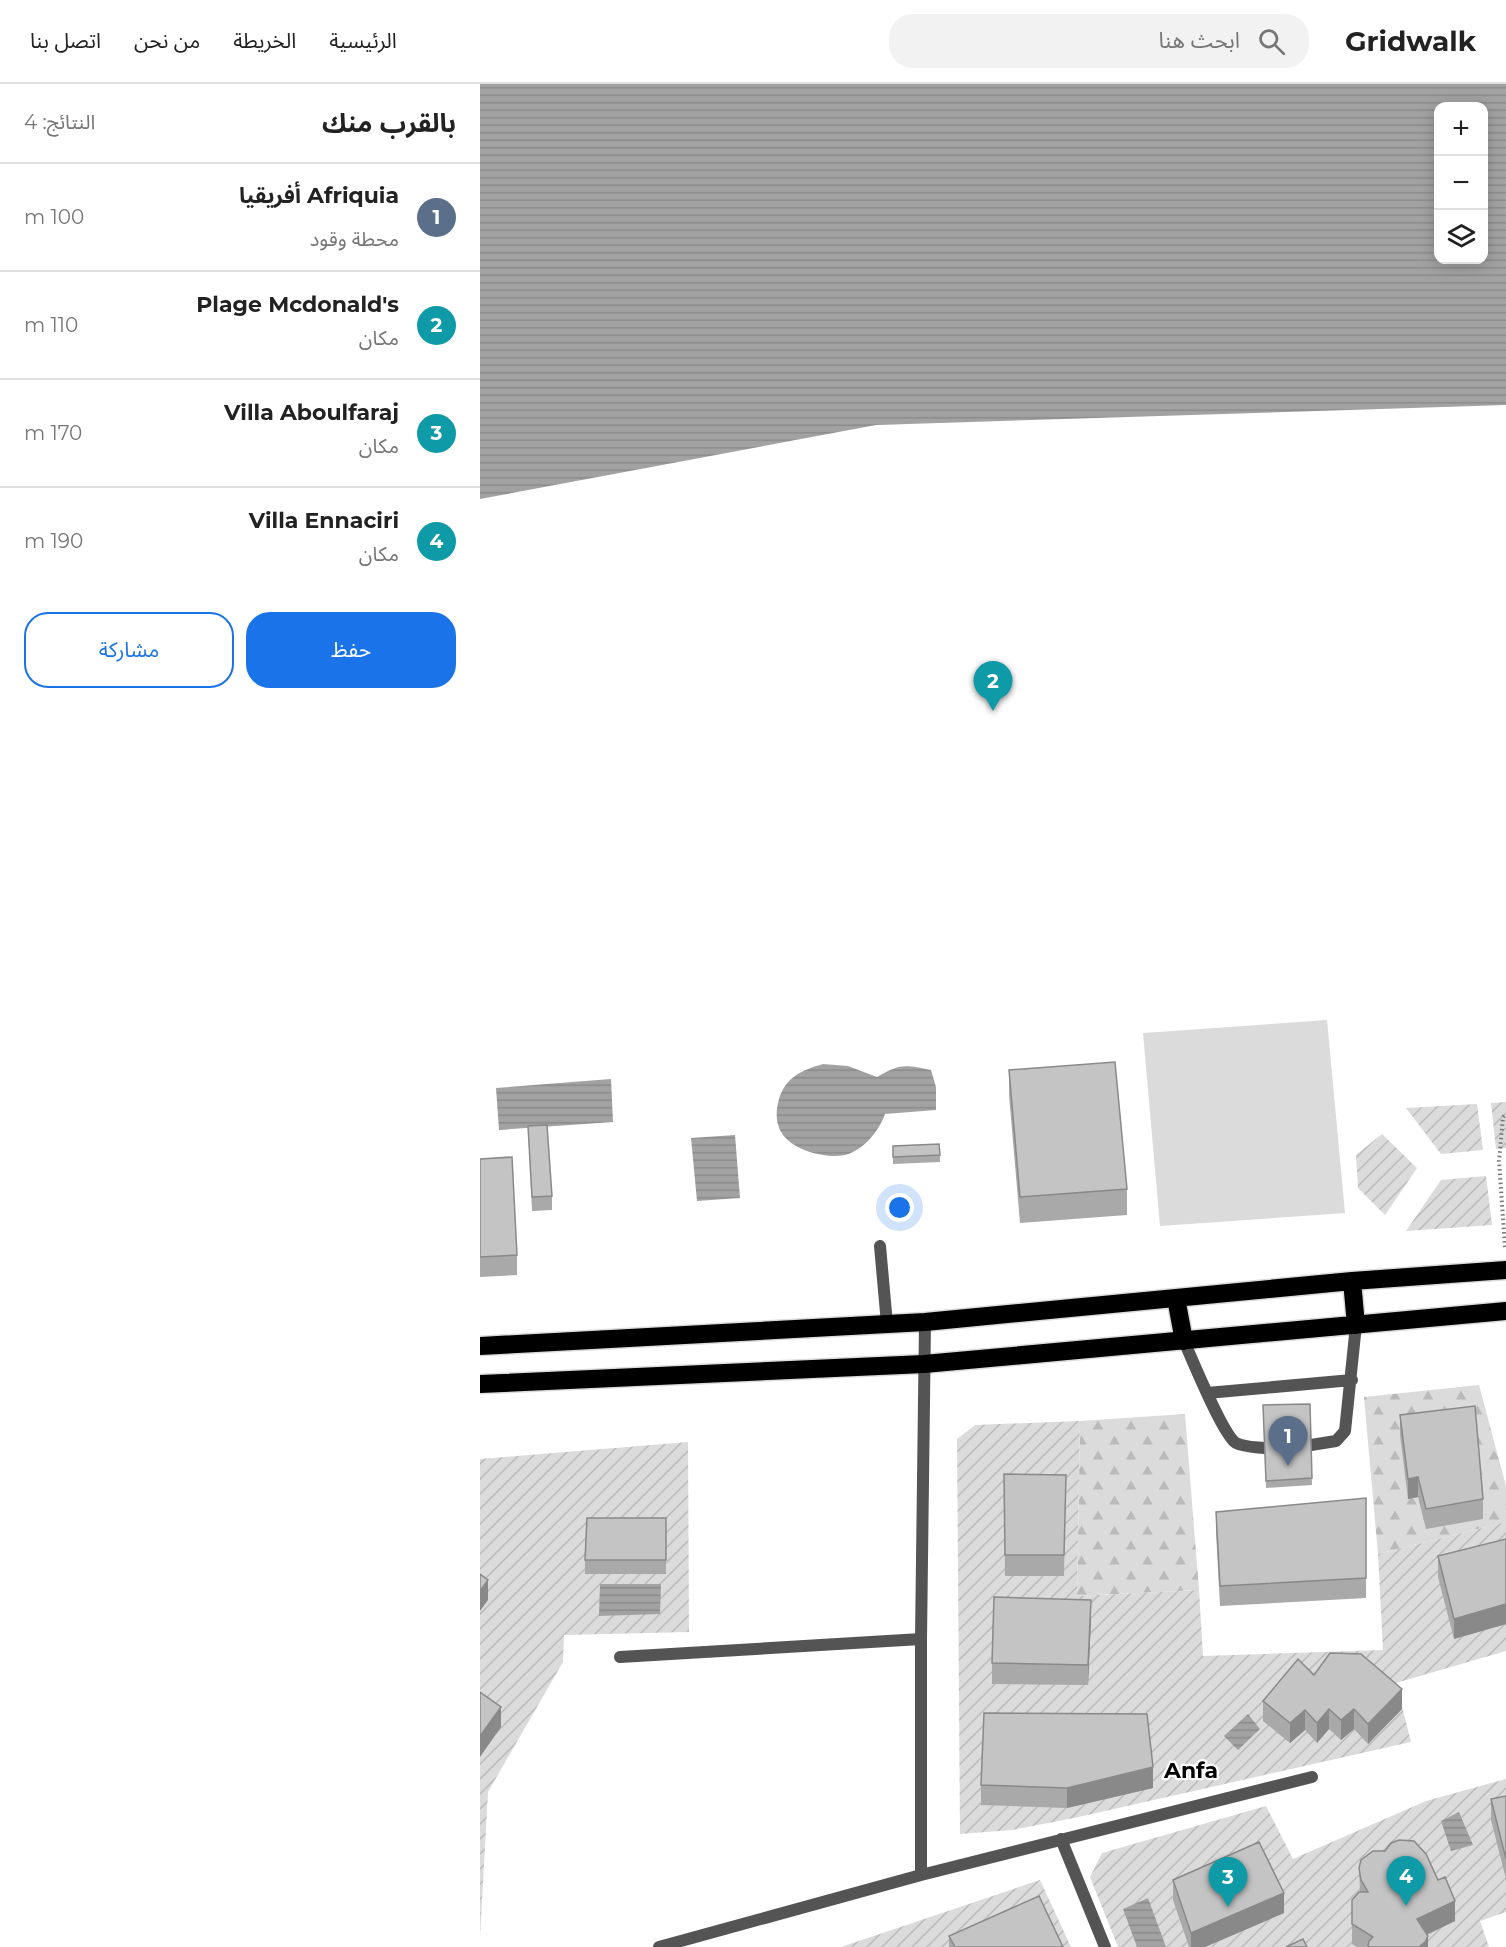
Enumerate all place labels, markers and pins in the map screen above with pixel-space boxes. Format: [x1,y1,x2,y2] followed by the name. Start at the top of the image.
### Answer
[974,662,1012,711] pin: 2
[1268,1416,1308,1466] pin: 1
[1386,1856,1426,1906] pin: 4
[1208,1858,1248,1907] pin: 3

